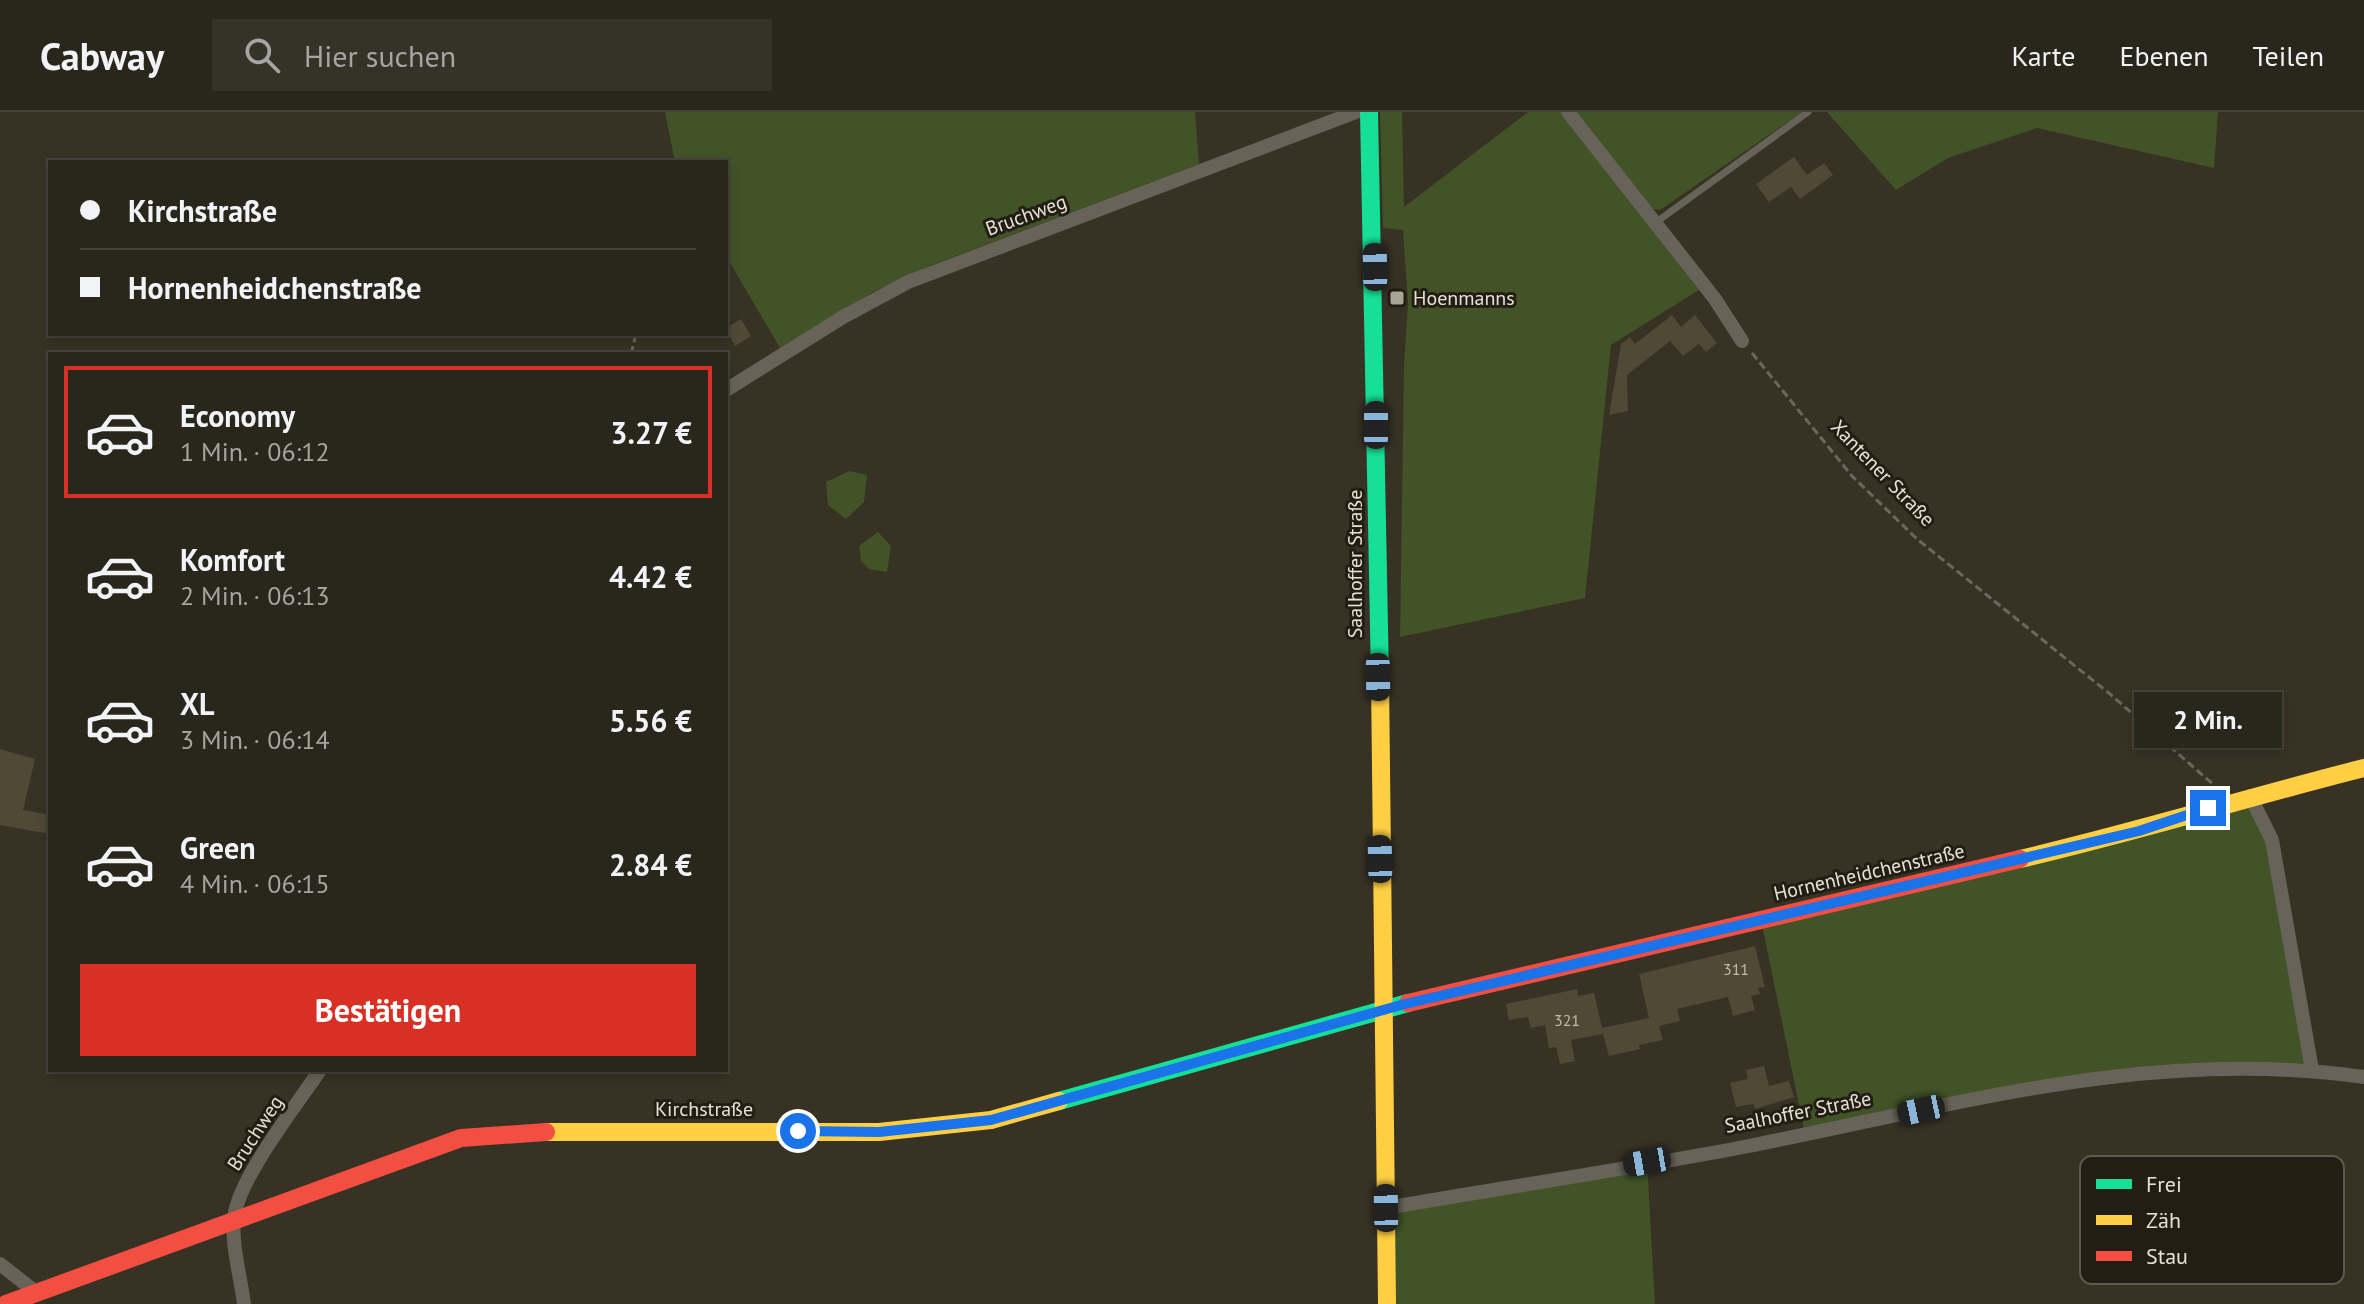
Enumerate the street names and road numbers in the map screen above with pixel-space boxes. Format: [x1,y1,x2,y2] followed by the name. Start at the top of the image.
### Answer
[982,188,1070,242] street label: Bruchweg
[1825,414,1941,532] street label: Xantener Straße
[1342,490,1368,638] street label: Saalhoffer Straße
[1771,837,1967,907] street label: Hornenheidchenstraße
[1723,1085,1873,1139] street label: Saalhoffer Straße
[221,1091,289,1175] street label: Bruchweg
[655,1096,753,1122] street label: Kirchstraße

